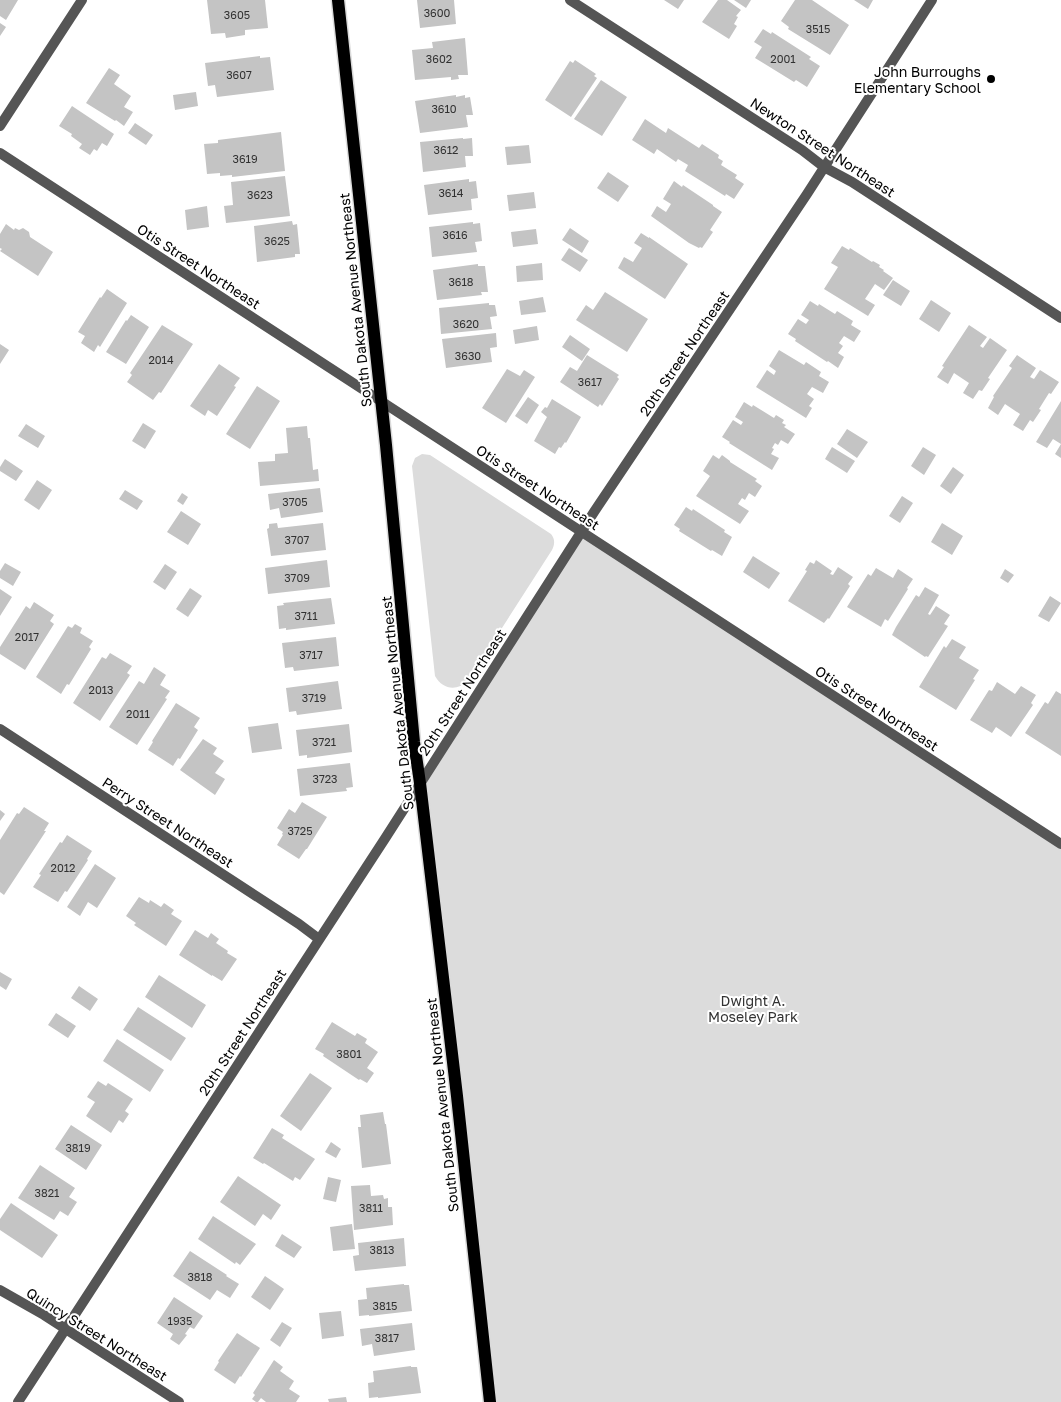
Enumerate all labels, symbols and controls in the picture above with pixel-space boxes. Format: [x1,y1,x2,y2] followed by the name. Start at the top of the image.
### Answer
[424,6,451,19] house number: 3600
[224,8,250,21] house number: 3605
[806,22,830,35] house number: 3515
[426,52,452,65] house number: 3602
[770,52,796,65] house number: 2001
[854,63,981,96] place label: John Burroughs Elementary School
[226,68,252,81] house number: 3607
[985,73,997,85] marker: John Burroughs Elementary School
[747,94,899,200] street label: Newton Street Northeast
[431,102,457,115] house number: 3610
[434,143,458,156] house number: 3612
[232,152,258,165] house number: 3619
[438,186,464,199] house number: 3614
[247,188,273,201] house number: 3623
[335,192,375,408] street label: South Dakota Avenue Northeast
[134,220,264,312] street label: Otis Street Northeast
[442,228,468,241] house number: 3616
[264,234,290,247] house number: 3625
[448,275,474,288] house number: 3618
[636,287,732,419] street label: 20th Street Northeast
[453,317,479,330] house number: 3620
[455,349,481,362] house number: 3630
[148,353,174,366] house number: 2014
[578,375,602,388] house number: 3617
[473,441,603,533] street label: Otis Street Northeast
[282,495,308,508] house number: 3705
[285,533,310,546] house number: 3707
[284,571,310,584] house number: 3709
[377,595,417,811] street label: South Dakota Avenue Northeast
[295,609,317,622] house number: 3711
[415,626,509,758] street label: 20th Street Northeast
[15,630,39,643] house number: 2017
[299,648,323,661] house number: 3717
[812,662,942,754] street label: Otis Street Northeast
[89,683,113,696] house number: 2013
[302,691,326,704] house number: 3719
[126,707,150,720] house number: 2011
[312,735,336,748] house number: 3721
[312,772,338,785] house number: 3723
[99,773,237,871] street label: Perry Street Northeast
[287,824,313,837] house number: 3725
[51,861,75,874] house number: 2012
[195,966,289,1098] street label: 20th Street Northeast
[708,992,798,1025] park label: Dwight A. Moseley Park
[422,997,462,1213] street label: South Dakota Avenue Northeast
[336,1047,362,1060] house number: 3801
[65,1141,91,1154] house number: 3819
[35,1186,59,1199] house number: 3821
[359,1201,383,1214] house number: 3811
[370,1243,394,1256] house number: 3813
[187,1270,213,1283] house number: 3818
[23,1284,171,1384] street label: Quincy Street Northeast
[373,1299,397,1312] house number: 3815
[168,1314,192,1327] house number: 1935
[375,1331,399,1344] house number: 3817

